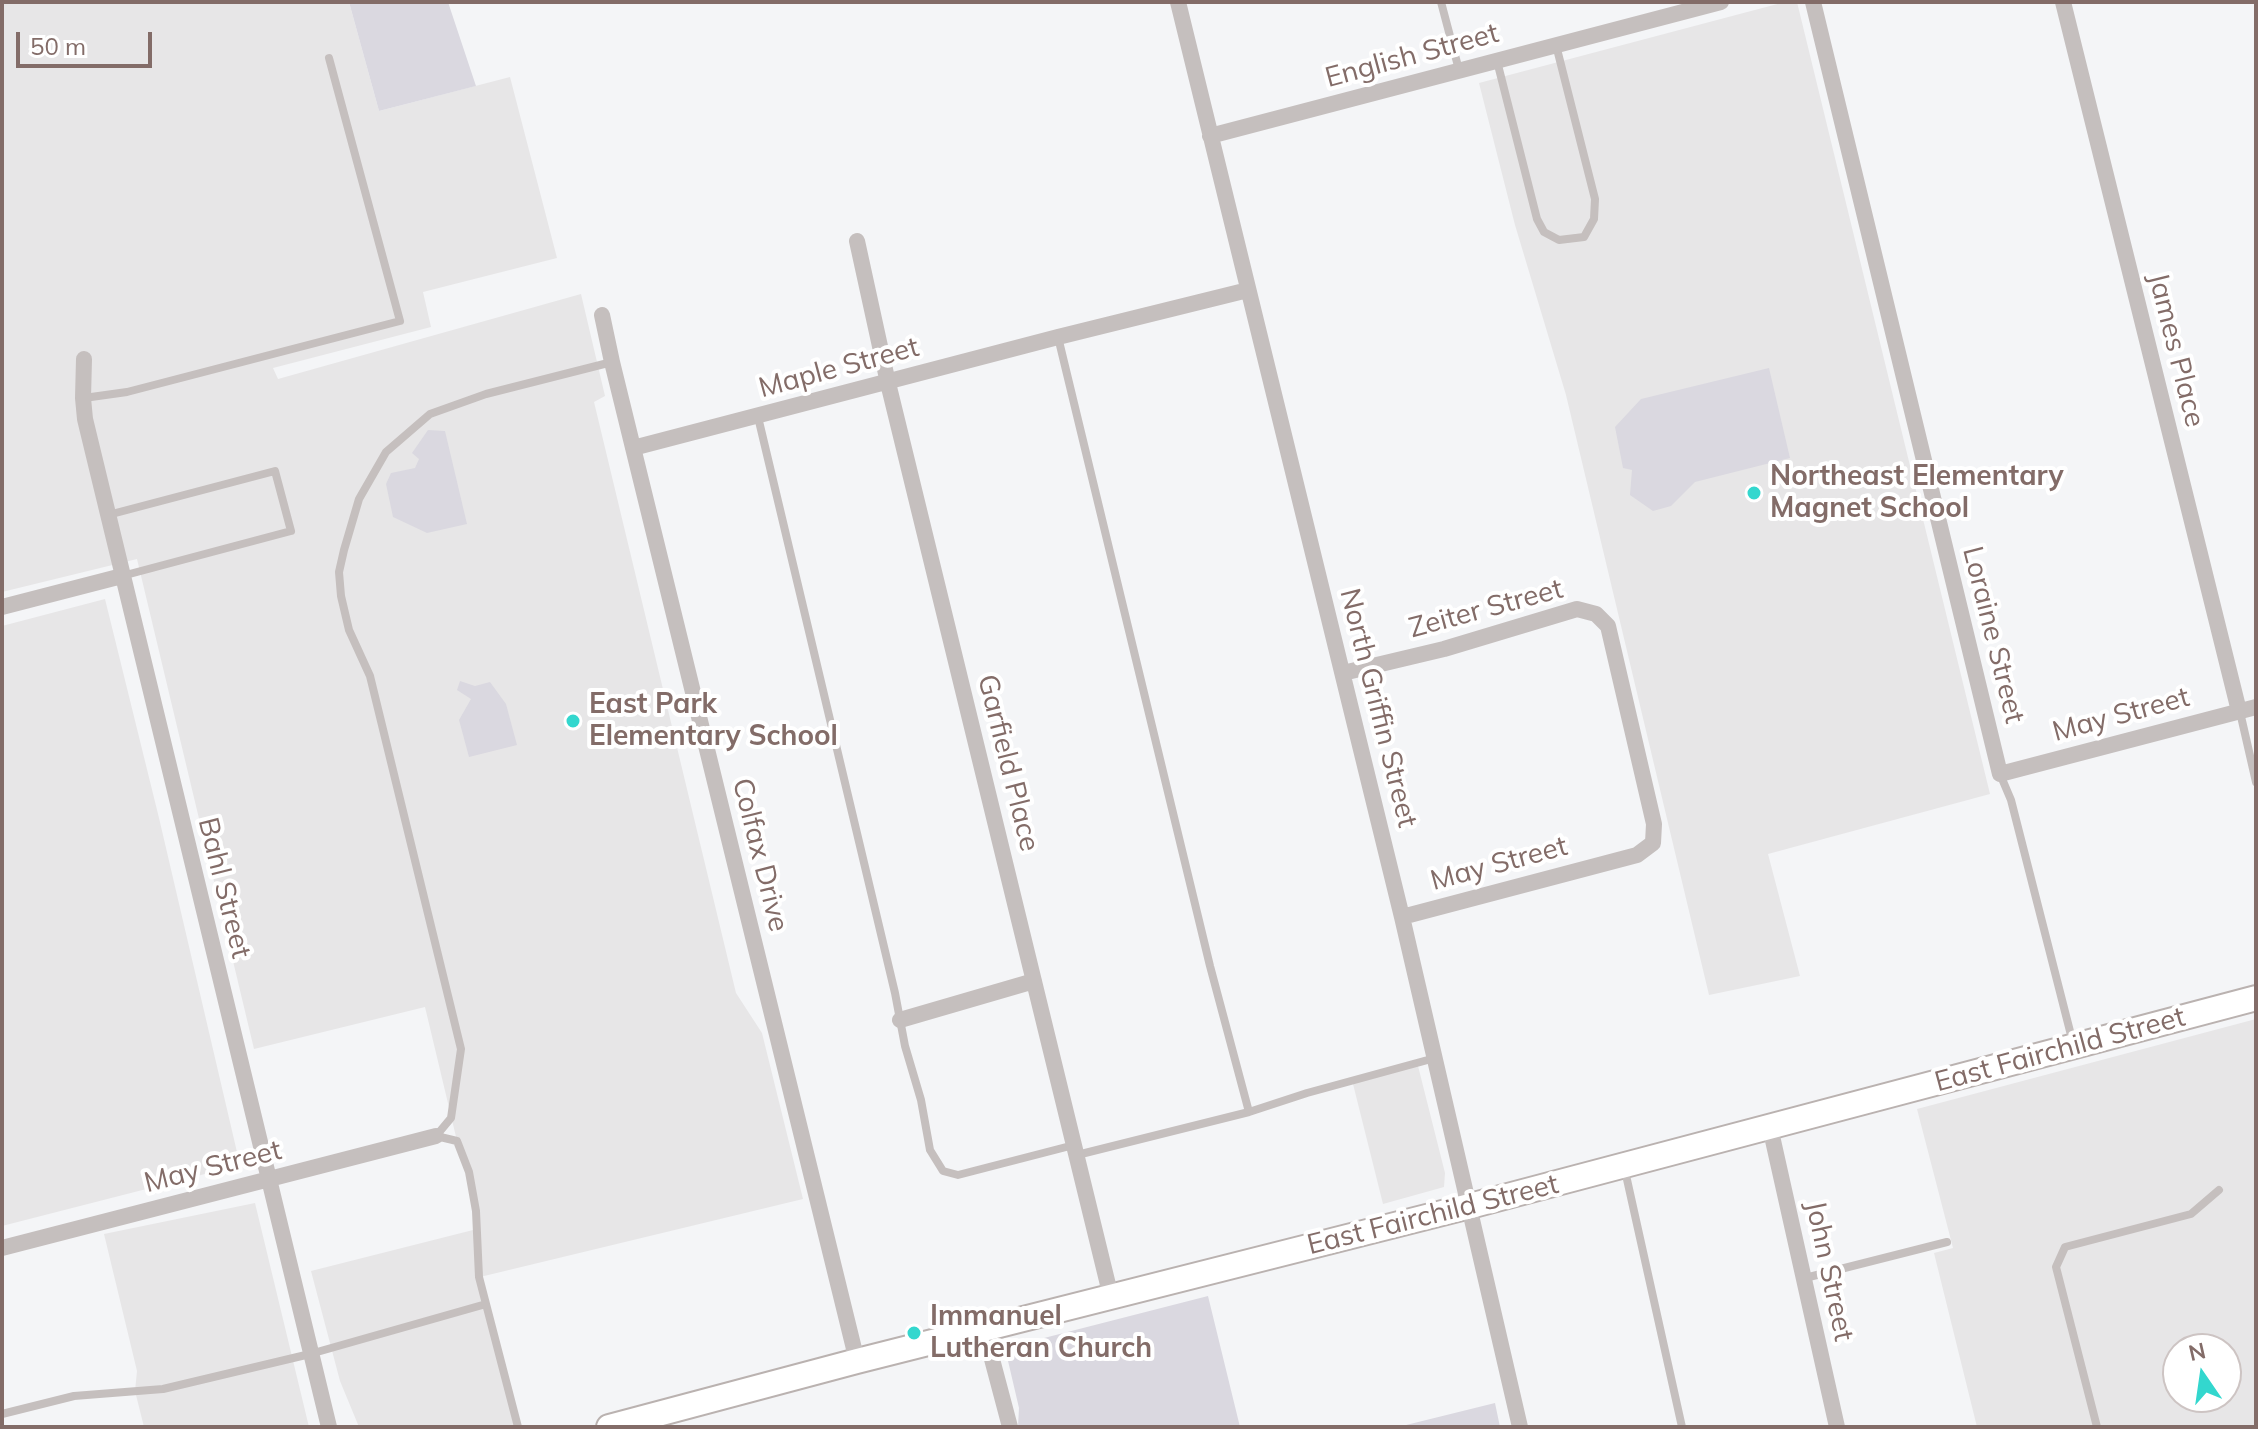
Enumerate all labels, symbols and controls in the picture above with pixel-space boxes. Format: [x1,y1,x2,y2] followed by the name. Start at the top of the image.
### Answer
[20,16,156,66] scale bar
[1322,17,1502,95] street label: English Street
[30,31,86,61] text: 50 m
[2141,270,2211,430] street label: James Place
[755,331,923,405] street label: Maple Street
[1770,460,2064,526] place label: Northeast Elementary Magnet School
[1745,484,1763,502] marker: Northeast Elementary Magnet School
[1955,543,2031,727] street label: Loraine Street
[1405,572,1567,646] street label: Zeiter Street
[1332,585,1424,831] street label: North Griffin Street
[970,671,1046,855] street label: Garfield Place
[2049,681,2193,749] street label: May Street
[589,688,838,754] place label: East Park Elementary School
[564,712,582,730] marker: East Park Elementary School
[725,775,795,935] street label: Colfax Drive
[190,814,258,962] street label: Bahl Street
[1427,830,1571,898] street label: May Street
[1931,1000,2189,1100] street label: East Fairchild Street
[141,1134,285,1200] street label: May Street
[1304,1168,1562,1262] street label: East Fairchild Street
[1798,1198,1860,1344] street label: John Street
[930,1300,1152,1366] place label: Immanuel Lutheran Church
[905,1324,923,1342] marker: Immanuel Lutheran Church
[2162,1333,2242,1413] north arrow
[2186,1336,2208,1367] text: N

